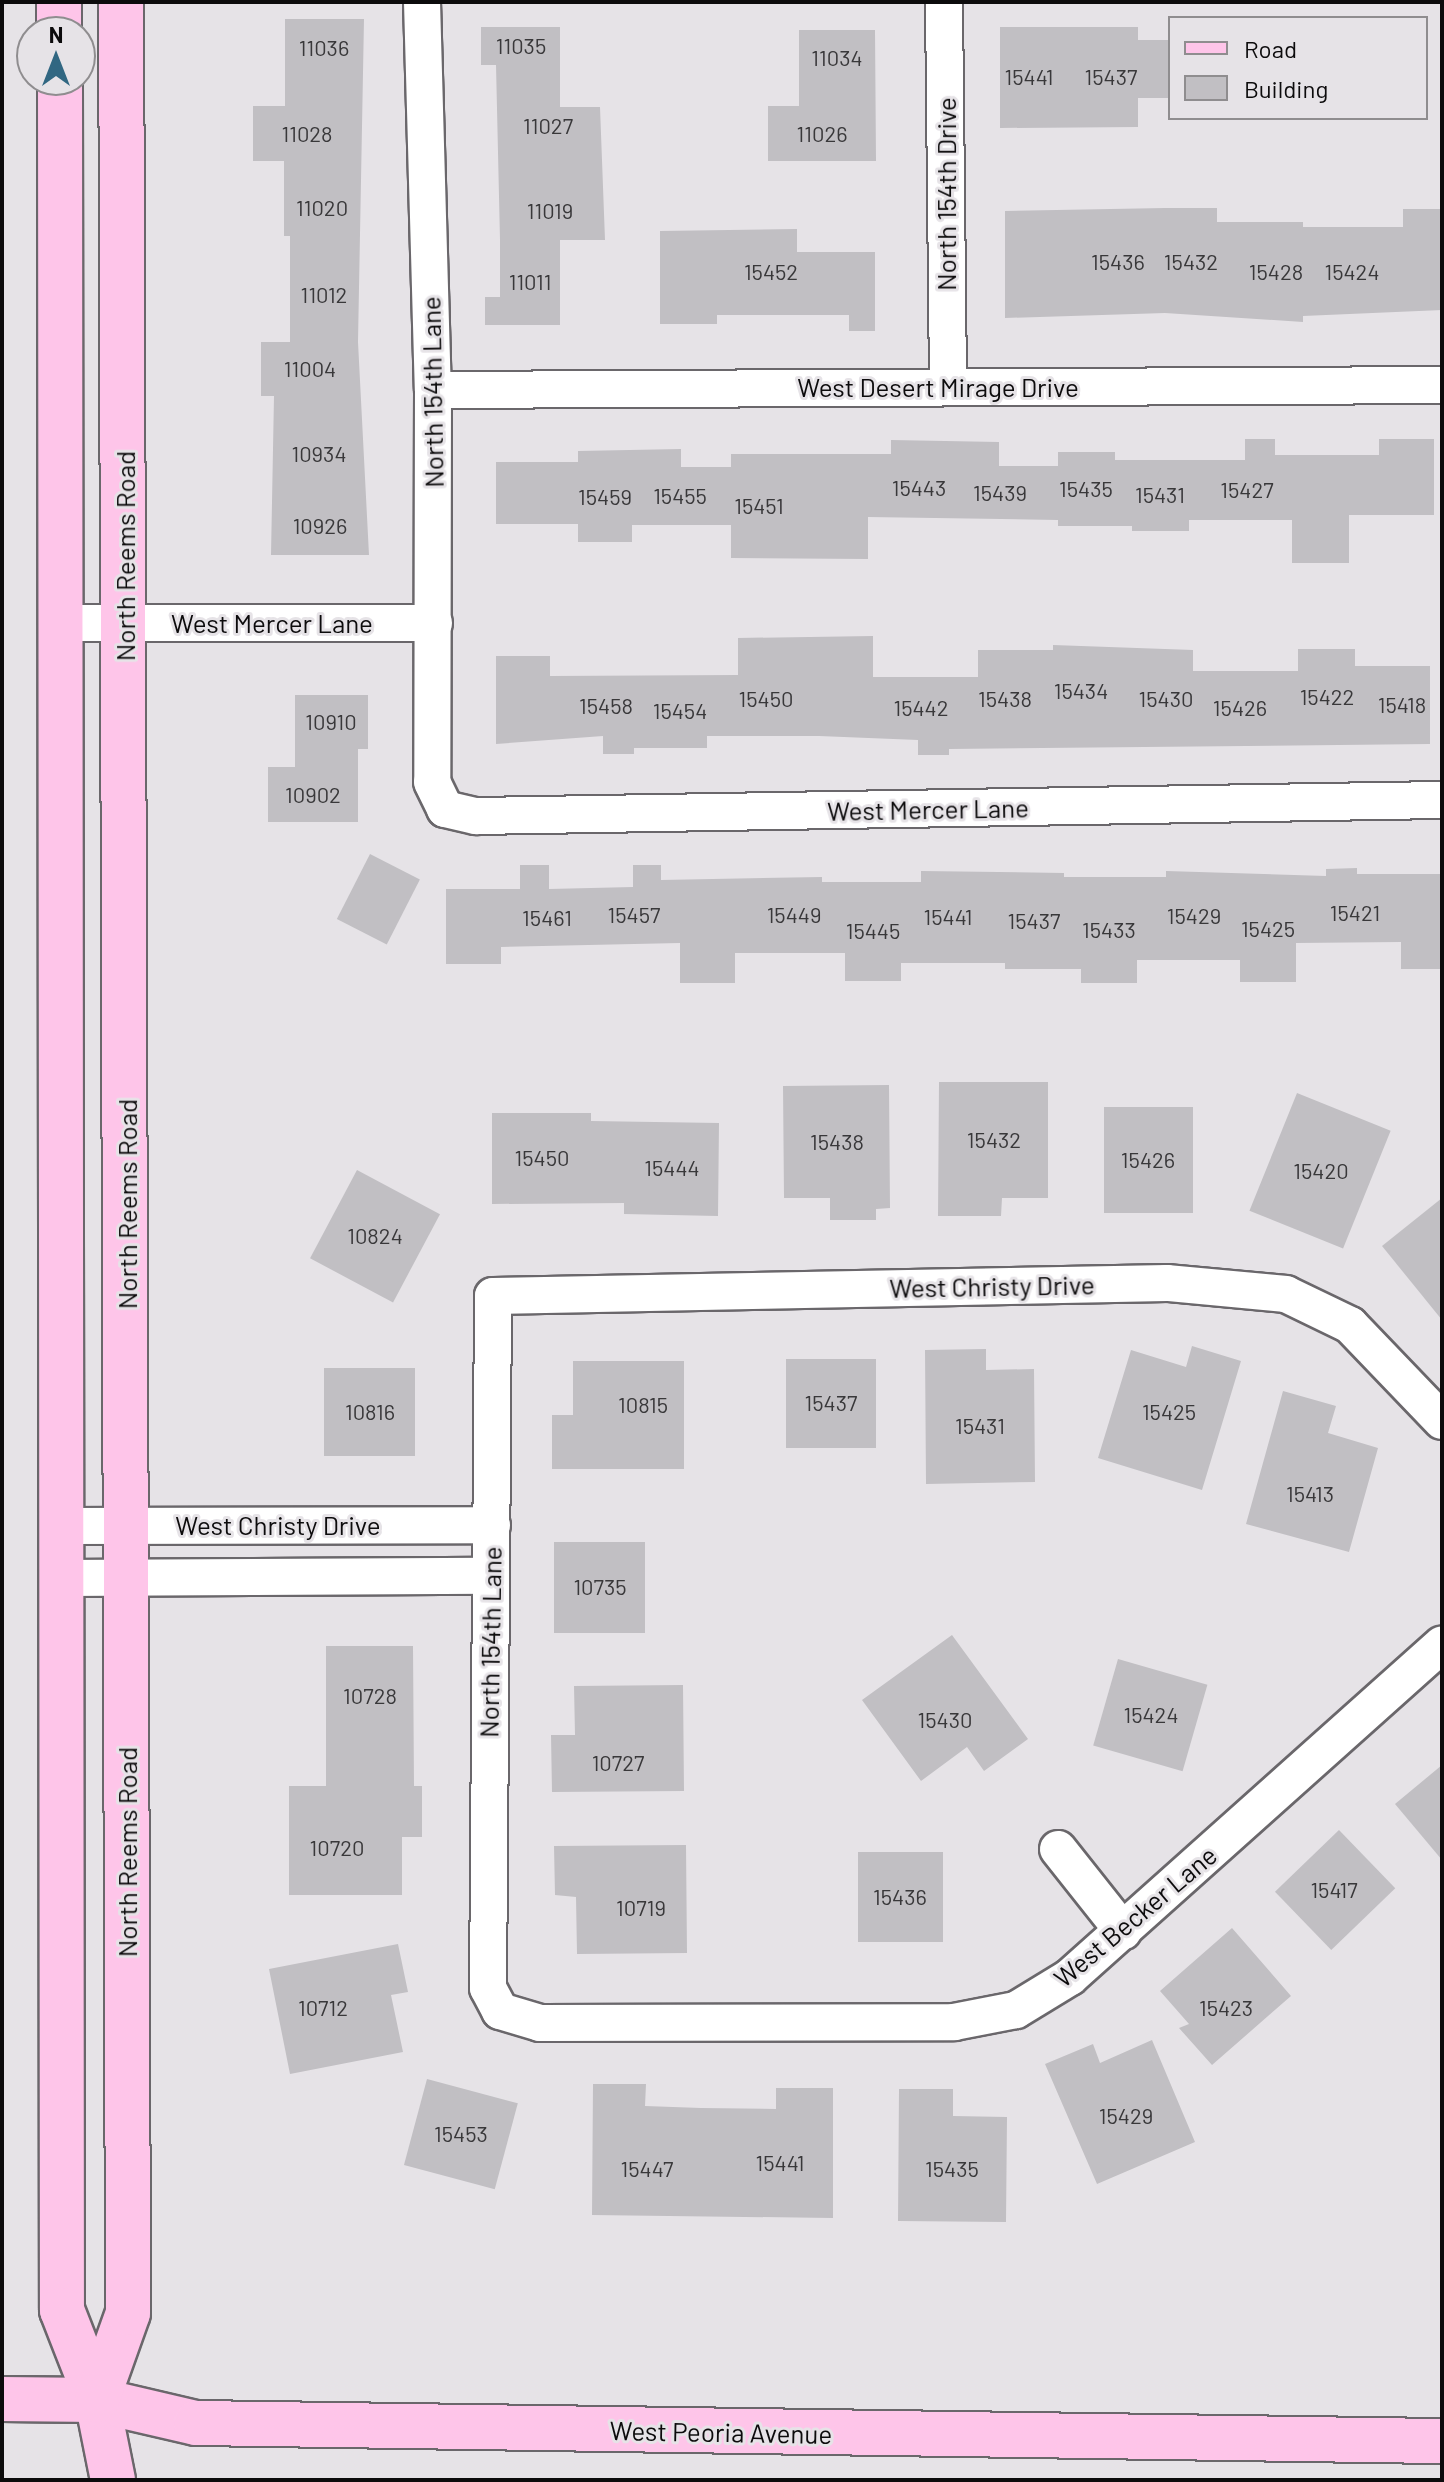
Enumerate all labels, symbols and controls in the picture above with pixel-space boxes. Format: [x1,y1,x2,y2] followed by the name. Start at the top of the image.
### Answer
[16,16,96,96] north arrow
[1168,16,1428,120] legend
[49,21,63,47] text: N
[496,33,546,59] house number: 11035
[1244,34,1297,63] text: Road
[299,35,349,61] house number: 11036
[811,45,863,71] house number: 11034
[1005,64,1053,90] house number: 15441
[1085,64,1137,90] house number: 15437
[1244,74,1328,103] text: Building
[930,97,962,291] street label: North 154th Drive
[523,113,573,139] house number: 11027
[281,121,333,147] house number: 11028
[796,121,848,147] house number: 11026
[296,195,348,221] house number: 11020
[527,198,573,224] house number: 11019
[1091,249,1145,275] house number: 15436
[1164,249,1218,275] house number: 15432
[744,259,798,285] house number: 15452
[1249,259,1303,285] house number: 15428
[1324,259,1380,285] house number: 15424
[509,269,551,295] house number: 11011
[301,282,347,308] house number: 11012
[415,296,449,488] street label: North 154th Lane
[284,356,336,382] house number: 11004
[797,371,1079,403] street label: West Desert Mirage Drive
[291,441,347,467] house number: 10934
[109,451,141,661] street label: North Reems Road
[892,475,946,501] house number: 15443
[1059,476,1113,502] house number: 15435
[1220,477,1274,503] house number: 15427
[973,480,1027,506] house number: 15439
[1135,482,1185,508] house number: 15431
[653,483,707,509] house number: 15455
[578,484,632,510] house number: 15459
[734,493,784,519] house number: 15451
[293,513,347,539] house number: 10926
[171,607,373,639] street label: West Mercer Lane
[1054,678,1108,704] house number: 15434
[1300,684,1354,710] house number: 15422
[739,686,793,712] house number: 15450
[978,686,1032,712] house number: 15438
[1139,686,1193,712] house number: 15430
[1378,692,1426,718] house number: 15418
[579,693,633,719] house number: 15458
[893,695,949,721] house number: 15442
[1213,695,1267,721] house number: 15426
[653,698,707,724] house number: 15454
[305,709,357,735] house number: 10910
[285,782,341,808] house number: 10902
[827,792,1029,826] street label: West Mercer Lane
[1330,900,1380,926] house number: 15421
[608,902,660,928] house number: 15457
[767,902,821,928] house number: 15449
[1167,903,1221,929] house number: 15429
[924,904,972,930] house number: 15441
[522,905,572,931] house number: 15461
[1008,908,1060,934] house number: 15437
[1241,916,1295,942] house number: 15425
[1082,917,1136,943] house number: 15433
[846,918,900,944] house number: 15445
[111,1099,143,1309] street label: North Reems Road
[967,1127,1021,1153] house number: 15432
[810,1129,864,1155] house number: 15438
[515,1145,569,1171] house number: 15450
[1121,1147,1175,1173] house number: 15426
[644,1155,700,1181] house number: 15444
[1293,1158,1349,1184] house number: 15420
[347,1223,403,1249] house number: 10824
[889,1269,1095,1303] street label: West Christy Drive
[805,1390,857,1416] house number: 15437
[618,1392,668,1418] house number: 10815
[345,1399,395,1425] house number: 10816
[1142,1399,1196,1425] house number: 15425
[955,1413,1005,1439] house number: 15431
[1286,1481,1334,1507] house number: 15413
[175,1509,381,1541] street label: West Christy Drive
[473,1546,507,1738] street label: North 154th Lane
[573,1574,627,1600] house number: 10735
[343,1683,397,1709] house number: 10728
[1123,1702,1179,1728] house number: 15424
[918,1707,972,1733] house number: 15430
[111,1747,143,1957] street label: North Reems Road
[592,1750,644,1776] house number: 10727
[310,1835,364,1861] house number: 10720
[1047,1839,1223,1993] street label: West Becker Lane
[1310,1877,1358,1903] house number: 15417
[873,1884,927,1910] house number: 15436
[616,1895,666,1921] house number: 10719
[298,1995,348,2021] house number: 10712
[1199,1995,1253,2021] house number: 15423
[1099,2103,1153,2129] house number: 15429
[434,2121,488,2147] house number: 15453
[756,2150,804,2176] house number: 15441
[621,2156,673,2182] house number: 15447
[925,2156,979,2182] house number: 15435
[610,2414,832,2450] street label: West Peoria Avenue

